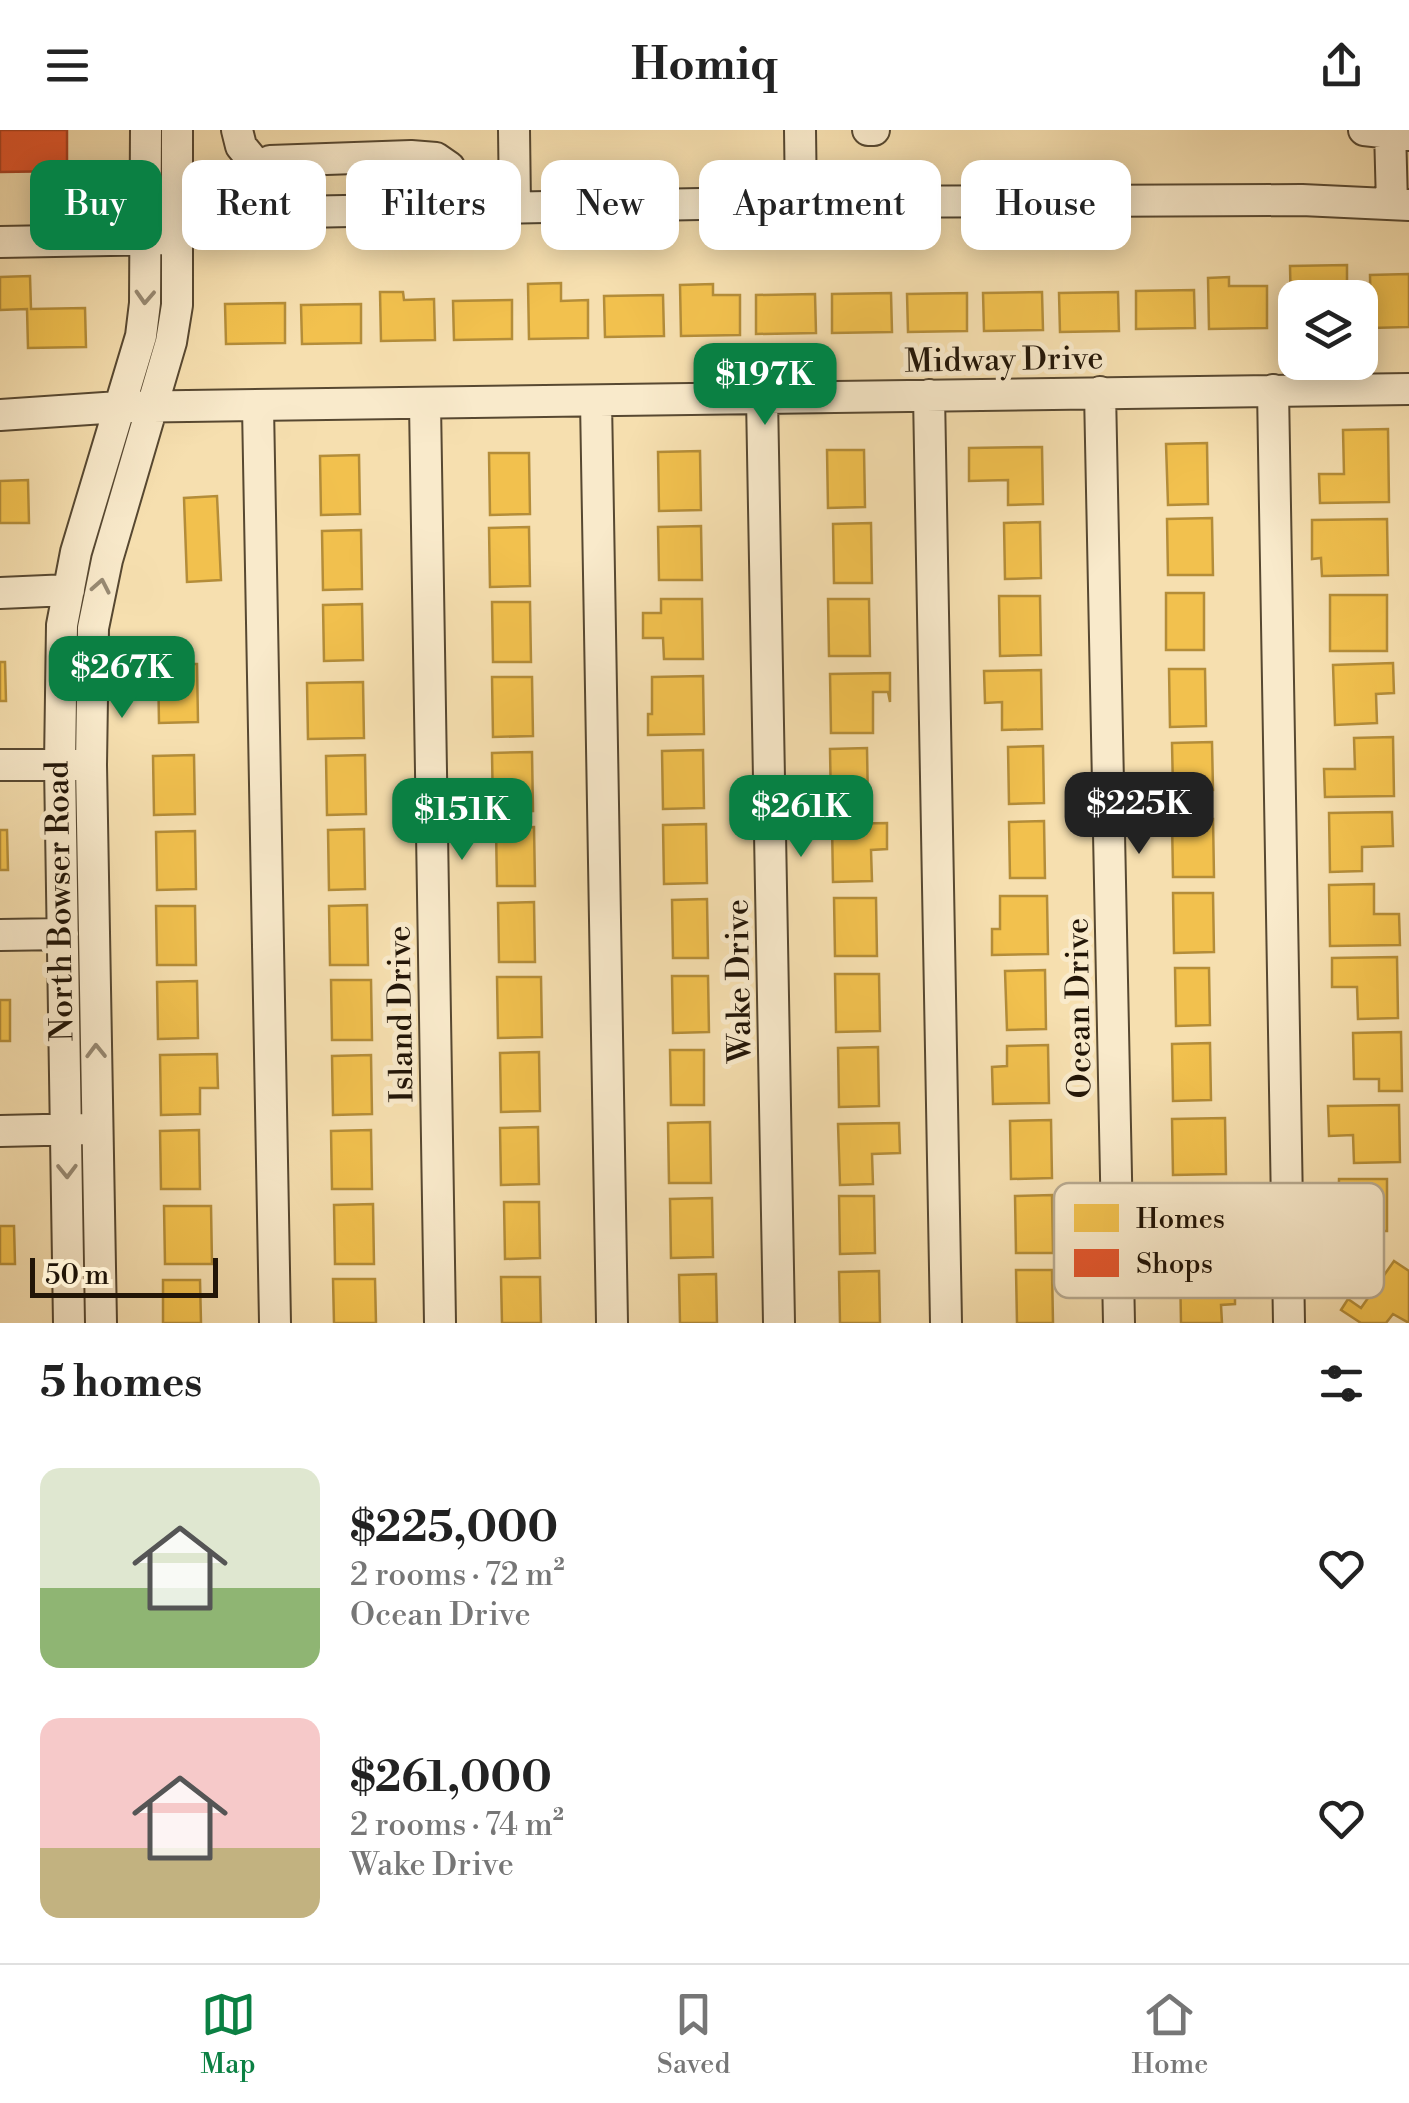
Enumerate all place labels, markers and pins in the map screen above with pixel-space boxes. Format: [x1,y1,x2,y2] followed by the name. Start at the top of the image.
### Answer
[695,343,835,428] pin: $197K
[52,636,192,721] pin: $267K
[1069,772,1209,857] pin: $225K
[731,775,871,860] pin: $261K
[392,778,532,863] pin: $151K

